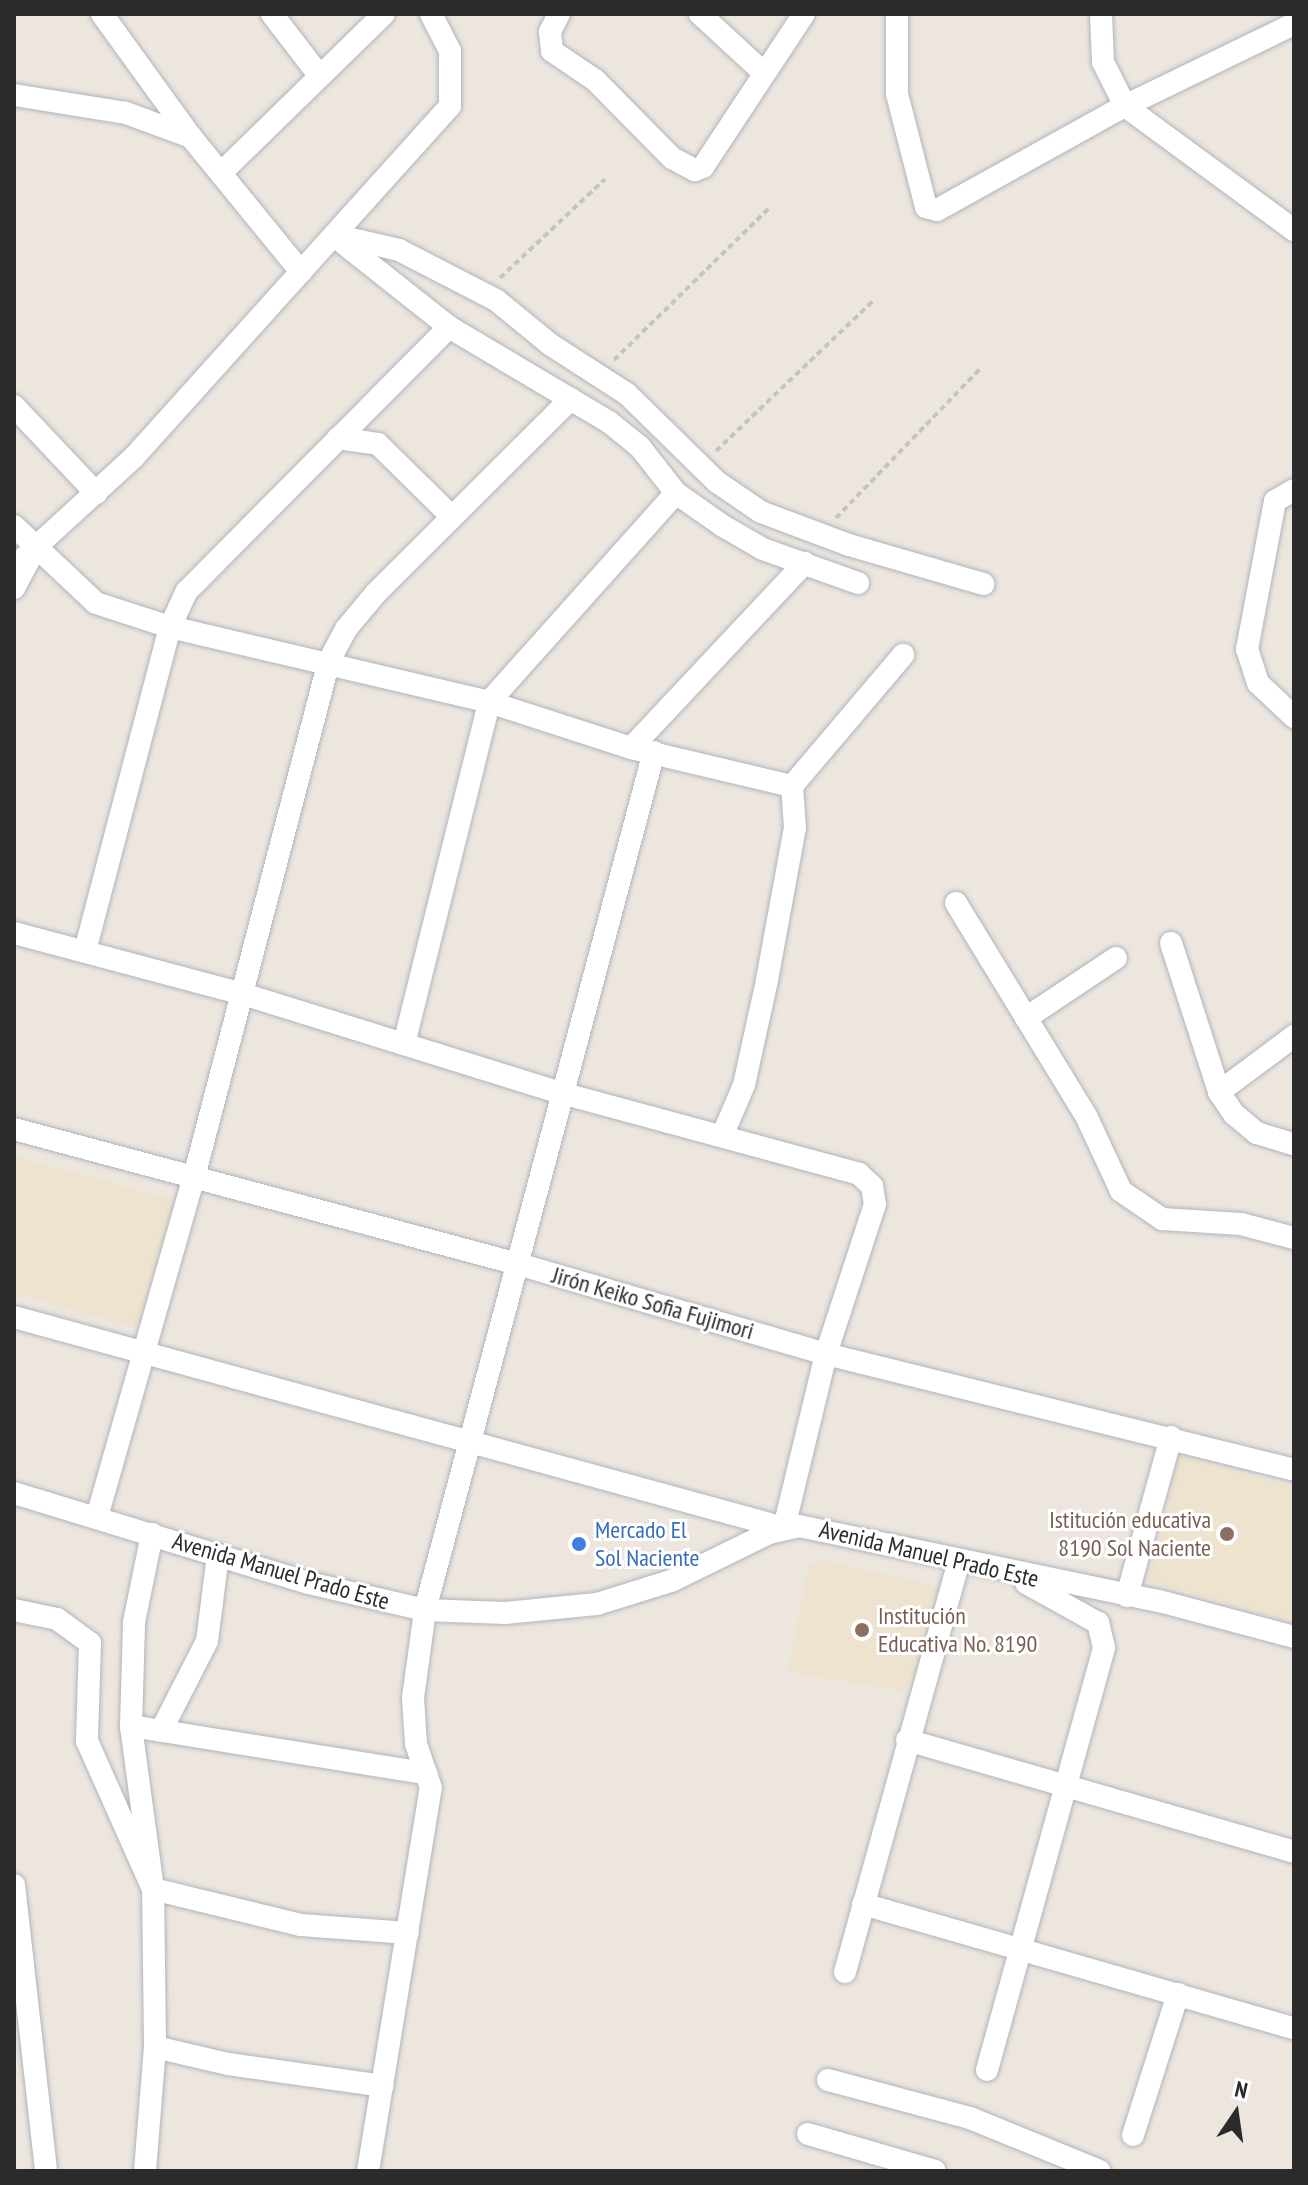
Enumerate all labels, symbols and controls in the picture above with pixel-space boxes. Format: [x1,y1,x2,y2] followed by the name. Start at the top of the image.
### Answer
[549,1260,757,1346] street label: Jirón Keiko Sofia Fujimori
[1049,1506,1211,1562] place label: Istitución educativa 8190 Sol Naciente
[817,1515,1041,1593] street label: Avenida Manuel Prado Este
[595,1516,699,1572] place label: Mercado El Sol Naciente
[1218,1525,1236,1543] marker: Istitución educativa 8190 Sol Naciente
[169,1526,393,1616] street label: Avenida Manuel Prado Este
[570,1535,588,1553] marker: Mercado El Sol Naciente
[878,1602,1039,1658] place label: Institución Educativa No. 8190
[853,1621,871,1639] marker: Institución Educativa No. 8190
[1196,2073,1276,2153] north arrow
[1232,2075,1250,2105] text: N

